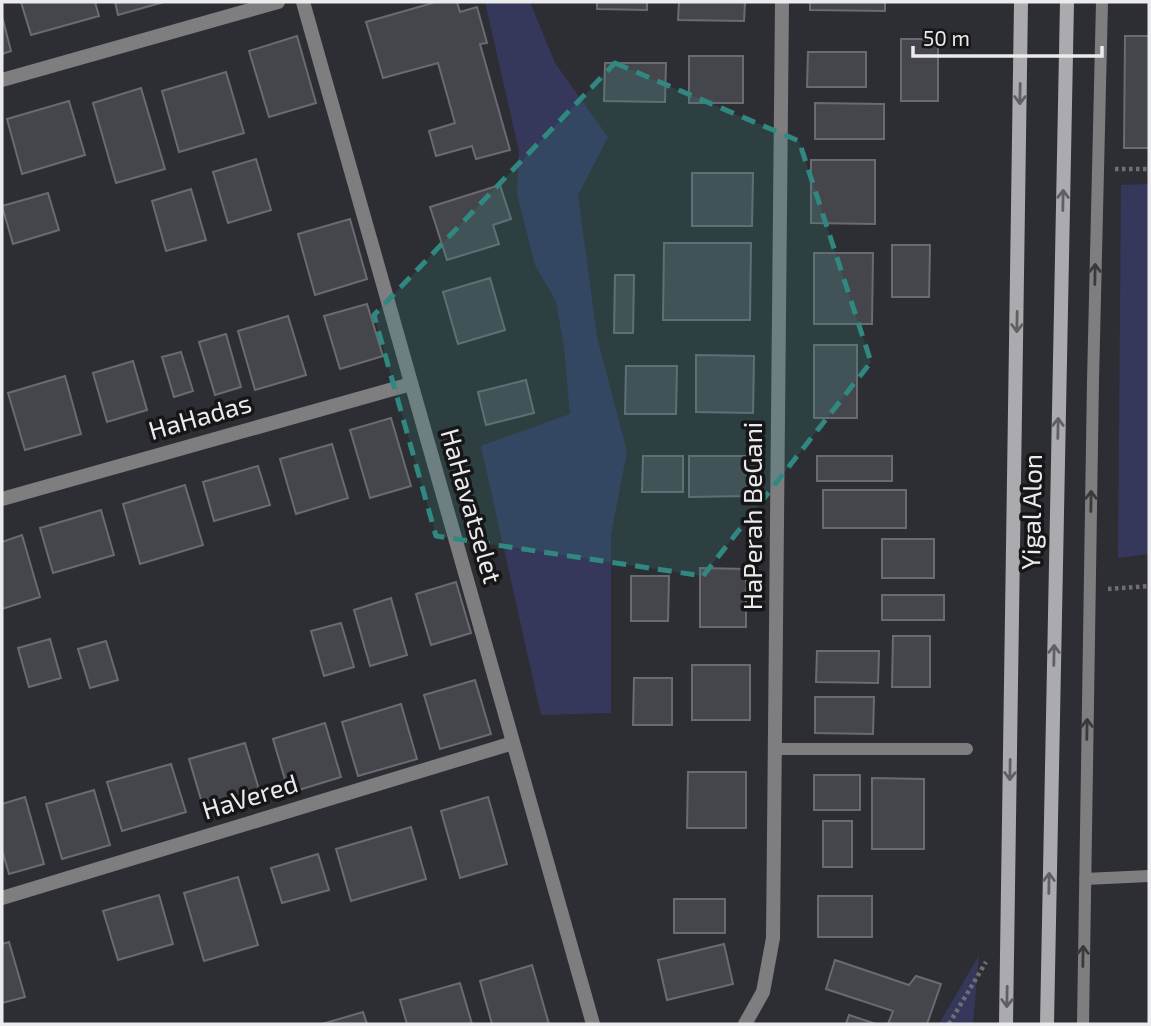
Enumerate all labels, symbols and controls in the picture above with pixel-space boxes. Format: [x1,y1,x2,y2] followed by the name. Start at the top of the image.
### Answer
[913,14,1102,58] scale bar
[923,25,970,50] text: 50 m
[1013,83,1027,106] one-way arrow
[1056,189,1069,212] one-way arrow
[1088,262,1101,285] one-way arrow
[1010,310,1023,333] one-way arrow
[145,386,255,445] street label: HaHadas
[1051,416,1065,439] one-way arrow
[736,422,767,610] street label: HaPerah BeGani
[436,424,509,587] street label: HaHavatselet
[1014,454,1047,570] street label: Yigal Alon
[1084,490,1097,513] one-way arrow
[1047,644,1060,667] one-way arrow
[1080,717,1094,740] one-way arrow
[1003,758,1017,781] one-way arrow
[198,766,301,825] street label: HaVered
[1042,871,1056,894] one-way arrow
[1077,945,1090,968] one-way arrow
[1000,986,1013,1009] one-way arrow

